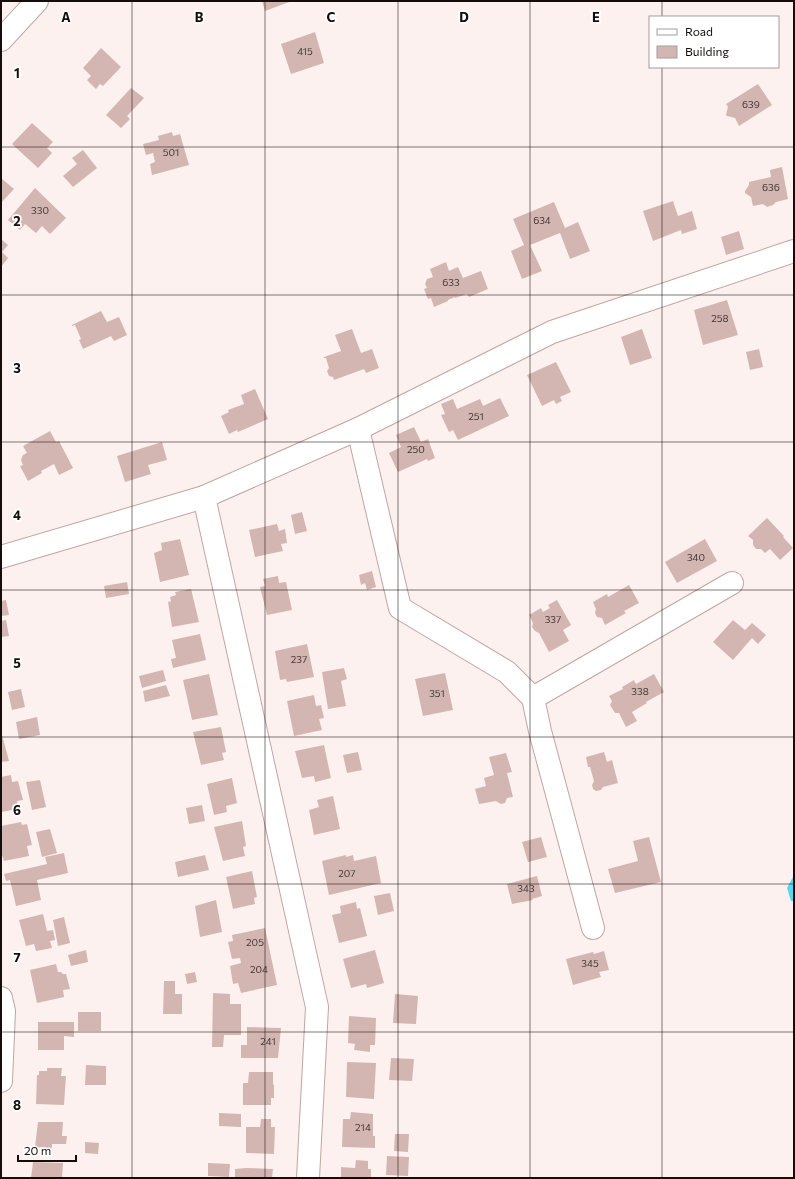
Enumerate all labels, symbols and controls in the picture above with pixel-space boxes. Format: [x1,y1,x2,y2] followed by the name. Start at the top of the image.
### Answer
[61,9,71,25] text: A
[195,9,204,25] text: B
[327,9,336,25] text: C
[459,9,469,25] text: D
[592,9,600,25] text: E
[649,16,779,68] legend
[685,24,713,38] text: Road
[685,44,729,58] text: Building
[297,45,313,57] house number: 415
[14,65,20,81] text: 1
[742,98,760,110] house number: 639
[163,146,179,158] house number: 501
[762,181,780,193] house number: 636
[31,204,49,216] house number: 330
[13,213,21,229] text: 2
[533,214,551,226] house number: 634
[442,276,460,288] house number: 633
[711,312,729,324] house number: 258
[13,360,21,376] text: 3
[468,410,484,422] house number: 251
[407,443,425,455] house number: 250
[13,507,21,523] text: 4
[687,551,705,563] house number: 340
[545,613,561,625] house number: 337
[291,653,307,665] house number: 237
[13,655,21,671] text: 5
[631,685,649,697] house number: 338
[429,687,445,699] house number: 351
[13,802,21,818] text: 6
[338,867,356,879] house number: 207
[517,882,535,894] house number: 343
[246,936,264,948] house number: 205
[13,949,21,965] text: 7
[581,957,599,969] house number: 345
[250,963,268,975] house number: 204
[260,1035,276,1047] house number: 241
[13,1097,21,1113] text: 8
[355,1121,371,1133] house number: 214
[18,1137,76,1163] scale bar
[24,1143,51,1157] text: 20 m

